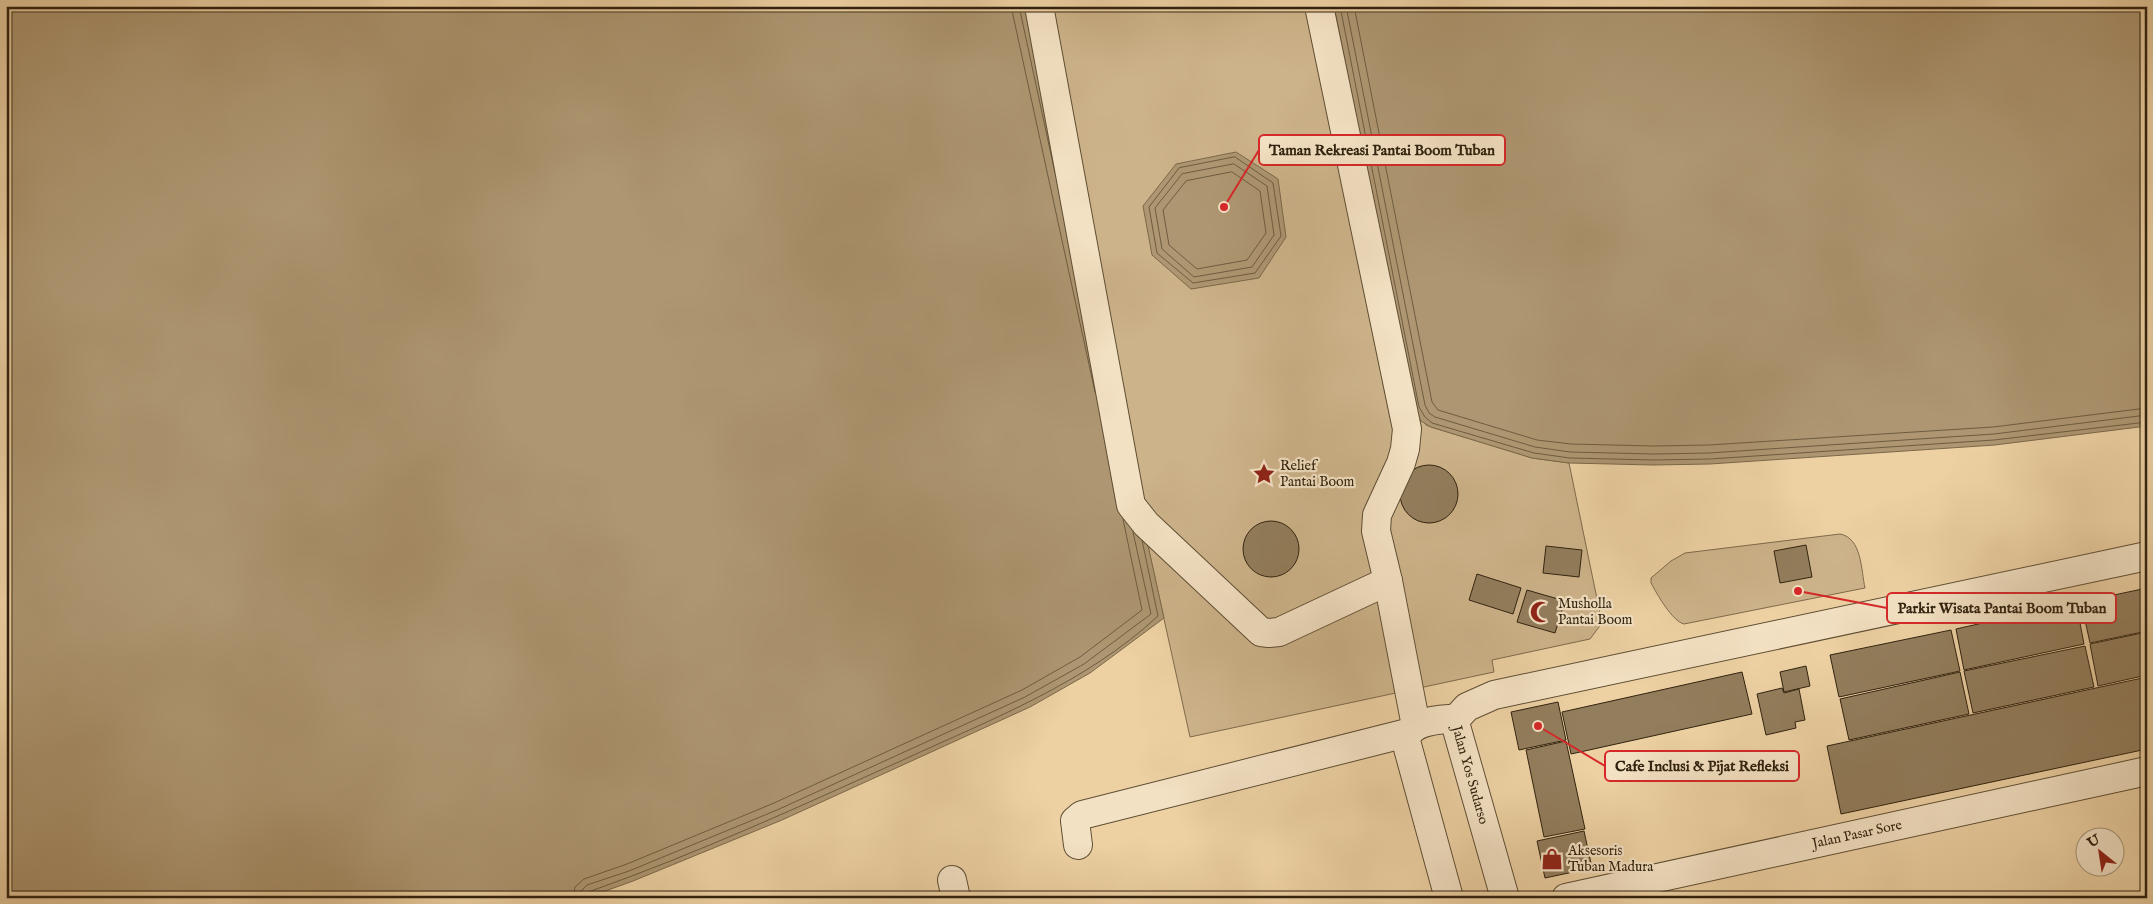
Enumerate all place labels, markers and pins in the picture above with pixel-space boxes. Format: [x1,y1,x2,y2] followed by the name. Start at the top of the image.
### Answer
[1259,135,1505,165] callout: Taman Rekreasi Pantai Boom Tuban
[1280,457,1354,491] place label: Relief Pantai Boom
[1251,461,1277,487] place icon: Relief Pantai Boom
[1887,593,2116,623] callout: Parkir Wisata Pantai Boom Tuban
[1558,595,1632,629] place label: Musholla Pantai Boom
[1528,599,1554,625] mosque icon: Musholla Pantai Boom
[1605,751,1799,781] callout: Cafe Inclusi & Pijat Refleksi
[1567,842,1654,876] place label: Aksesoris Tuban Madura
[1539,846,1565,872] shop icon: Aksesoris Tuban Madura

